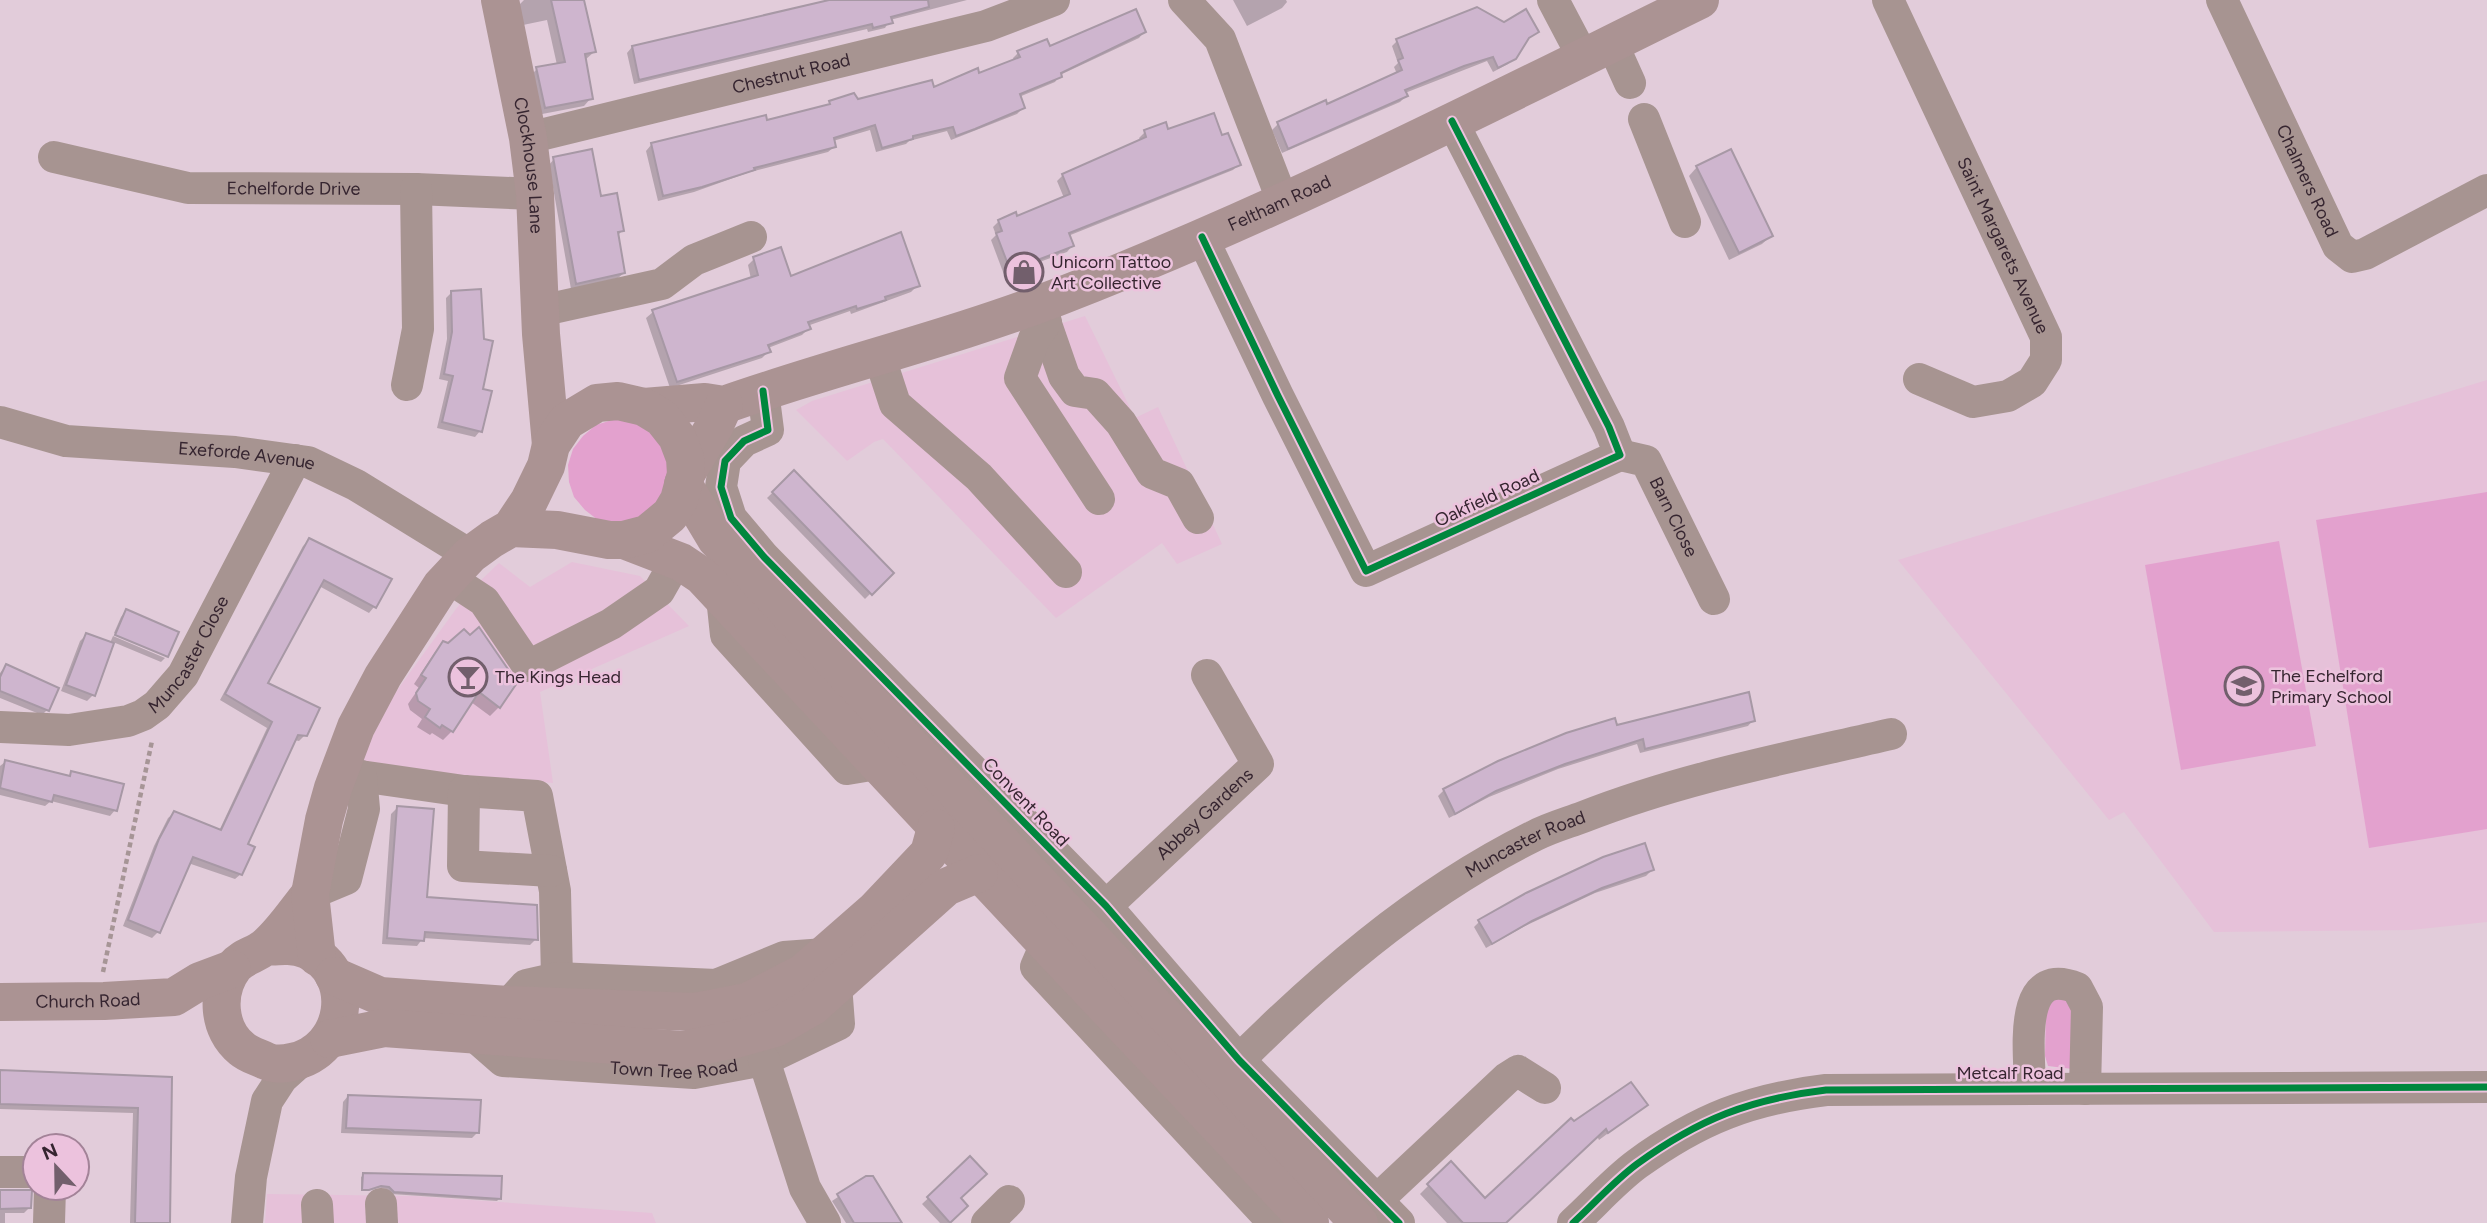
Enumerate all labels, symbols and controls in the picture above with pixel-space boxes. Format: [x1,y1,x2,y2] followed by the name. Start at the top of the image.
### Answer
[730,49,853,99] street label: Chestnut Road
[509,95,548,234] street label: Clockhouse Lane
[2271,121,2343,241] street label: Chalmers Road
[1952,154,2054,337] street label: Saint Margarets Avenue
[1224,170,1334,236] street label: Feltham Road
[226,177,361,200] street label: Echelforde Drive
[1003,251,1045,293] shop icon: Unicorn Tattoo Art Collective
[1051,251,1171,294] place label: Unicorn Tattoo Art Collective
[177,437,319,475] street label: Exeforde Avenue
[1431,464,1543,532] street label: Oakfield Road
[1645,473,1703,561] street label: Barn Close
[144,592,233,718] street label: Muncaster Close
[447,656,489,698] bar icon: The Kings Head
[2223,665,2265,707] school or university icon: The Echelford Primary School
[2271,665,2392,708] place label: The Echelford Primary School
[495,666,621,688] place label: The Kings Head
[978,753,1074,851] street label: Convent Road
[1152,763,1258,864] street label: Abbey Gardens
[1461,806,1589,883] street label: Muncaster Road
[35,988,141,1013] street label: Church Road
[609,1054,740,1084] street label: Town Tree Road
[1956,1062,2064,1084] street label: Metcalf Road
[21,1132,91,1202] north arrow
[39,1138,61,1165] text: N

